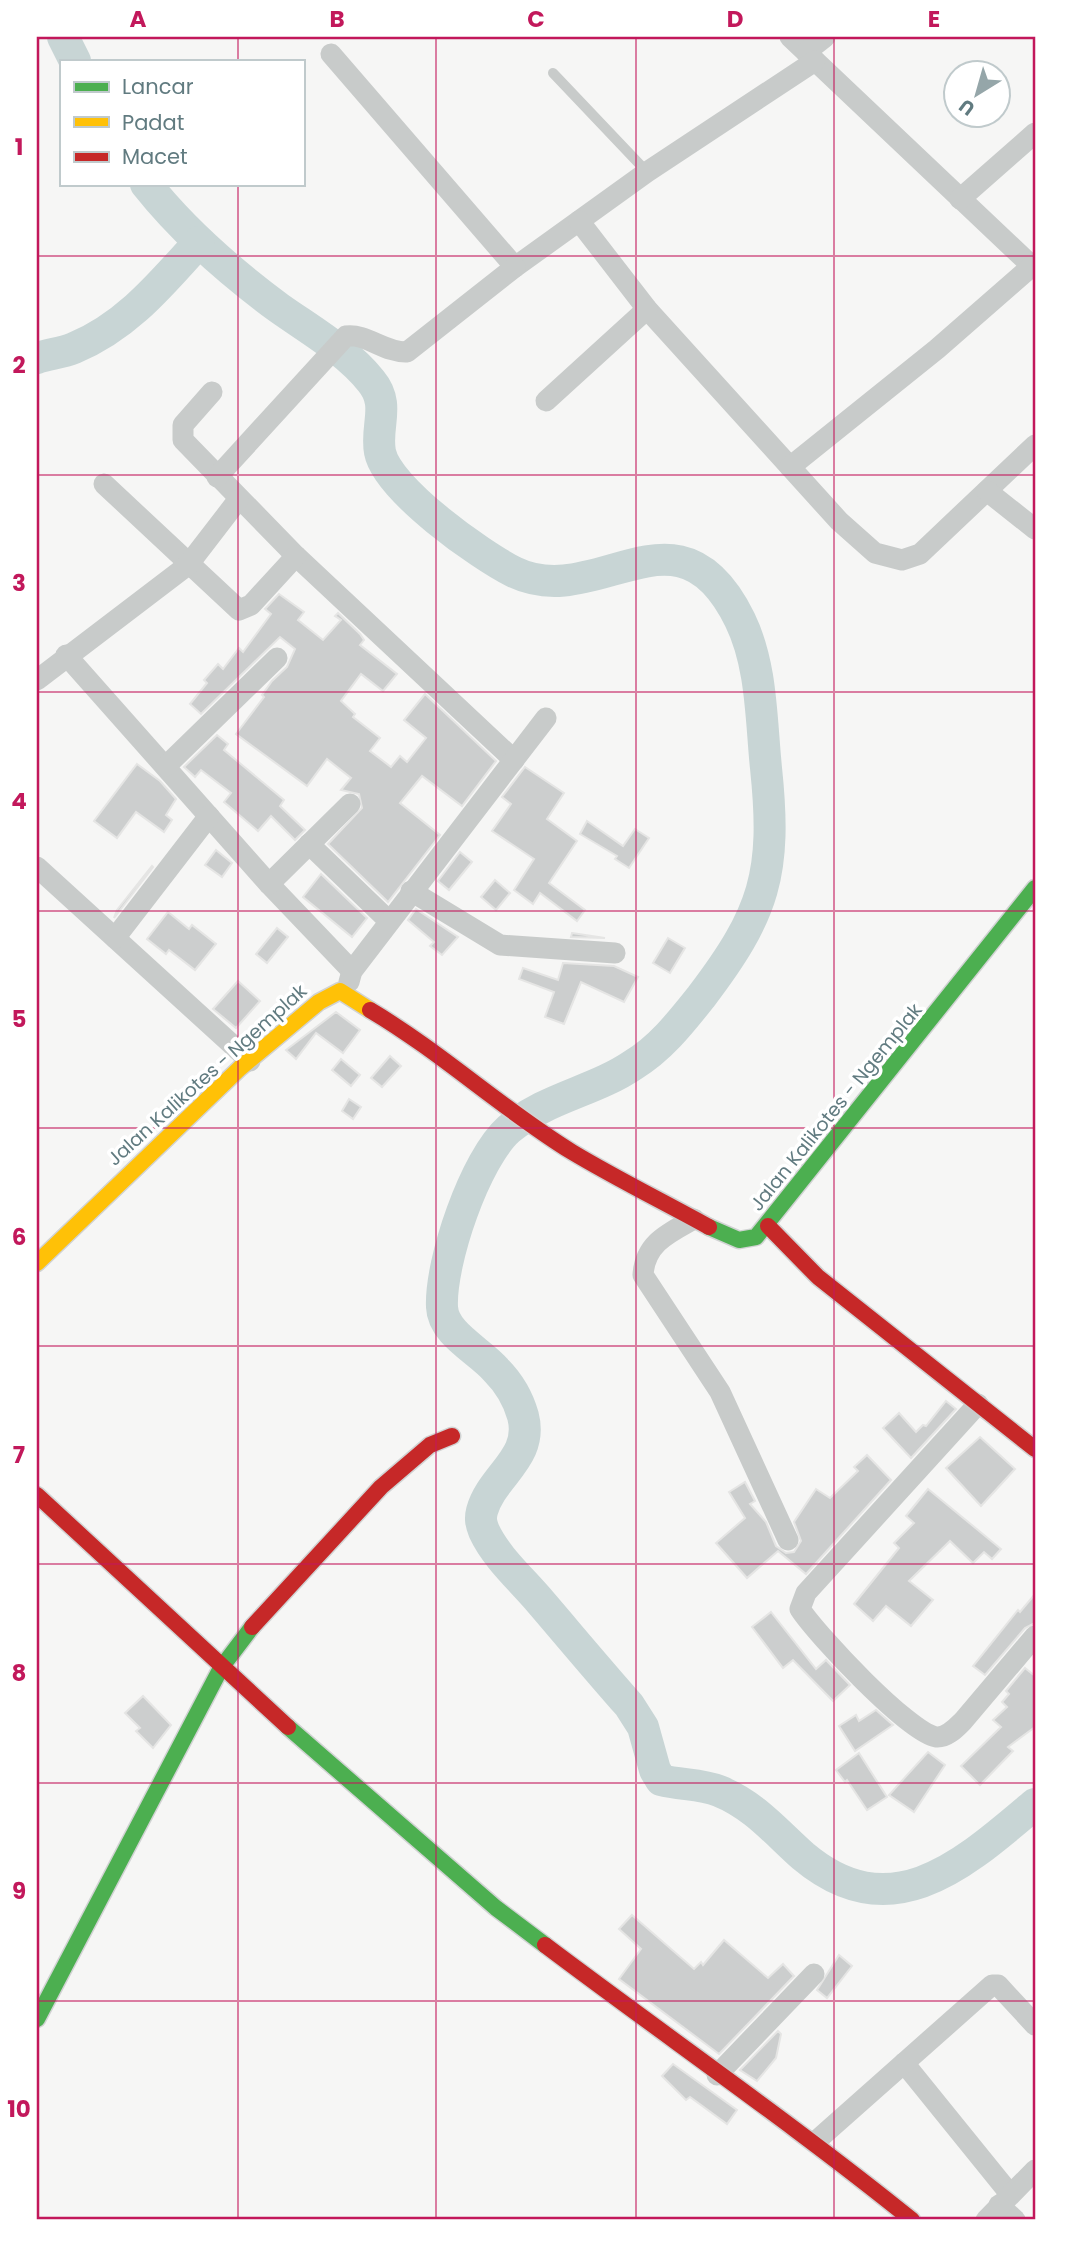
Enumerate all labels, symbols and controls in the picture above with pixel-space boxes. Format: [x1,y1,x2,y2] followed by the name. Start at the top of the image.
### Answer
[130,3,147,35] text: A
[329,3,345,35] text: B
[527,3,545,35] text: C
[727,3,743,35] text: D
[928,3,940,35] text: E
[60,60,304,186] legend
[942,60,1012,130] north arrow
[122,72,194,101] text: Lancar
[954,92,981,122] text: U
[122,108,184,137] text: Padat
[15,131,23,163] text: 1
[122,142,188,171] text: Macet
[12,349,26,381] text: 2
[12,567,26,599] text: 3
[11,785,27,817] text: 4
[101,978,313,1172] street label: Jalan Kalikotes - Ngemplak
[744,997,928,1217] street label: Jalan Kalikotes - Ngemplak
[12,1003,26,1035] text: 5
[12,1221,26,1253] text: 6
[13,1439,25,1471] text: 7
[12,1657,26,1689] text: 8
[12,1875,26,1907] text: 9
[7,2093,31,2125] text: 10

